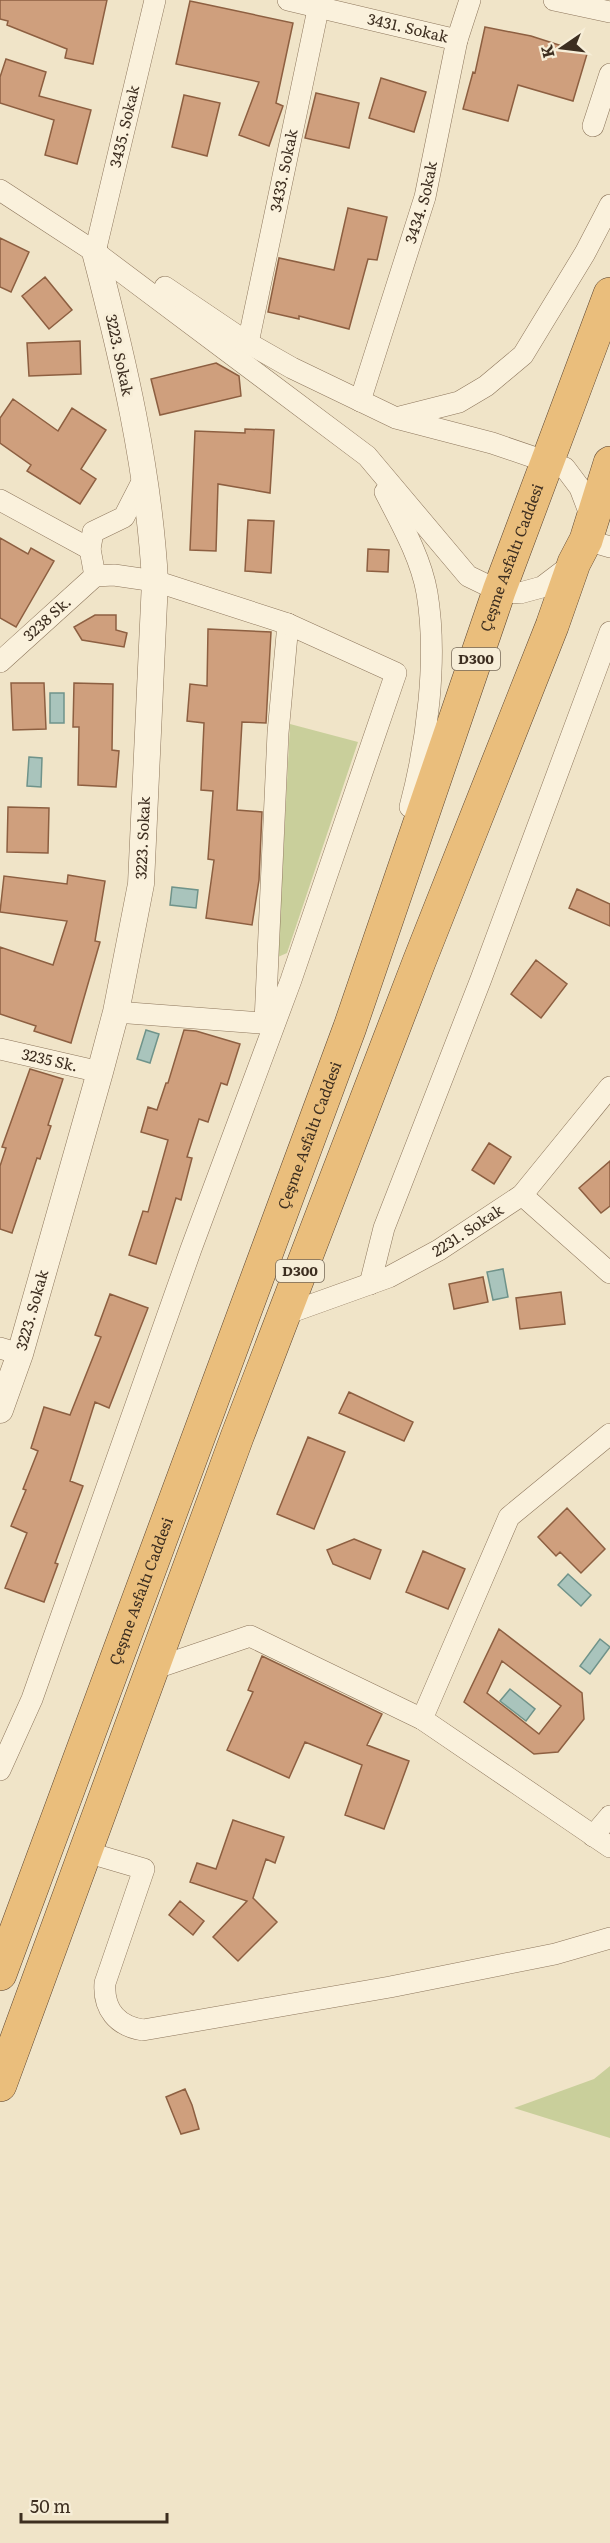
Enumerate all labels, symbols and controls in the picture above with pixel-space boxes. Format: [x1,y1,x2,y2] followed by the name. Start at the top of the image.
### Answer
[365,6,452,48] street label: 3431. Sokak
[532,18,592,78] north arrow
[533,42,560,61] text: K
[103,82,145,170] street label: 3435. Sokak
[263,126,303,214] street label: 3433. Sokak
[398,158,442,246] street label: 3434. Sokak
[101,312,141,398] street label: 3223. Sokak
[473,480,548,634] street label: Çeşme Asfaltı Caddesi
[17,590,76,646] street label: 3238 Sk.
[452,648,500,670] road number: D300
[128,795,155,880] street label: 3223. Sokak
[20,1041,80,1077] street label: 3235 Sk.
[271,1058,346,1212] street label: Çeşme Asfaltı Caddesi
[427,1197,508,1262] street label: 2231. Sokak
[276,1260,324,1282] road number: D300
[9,1266,54,1353] street label: 3223. Sokak
[102,1514,178,1668] street label: Çeşme Asfaltı Caddesi
[21,2486,166,2524] scale bar
[30,2492,71,2519] text: 50 m

